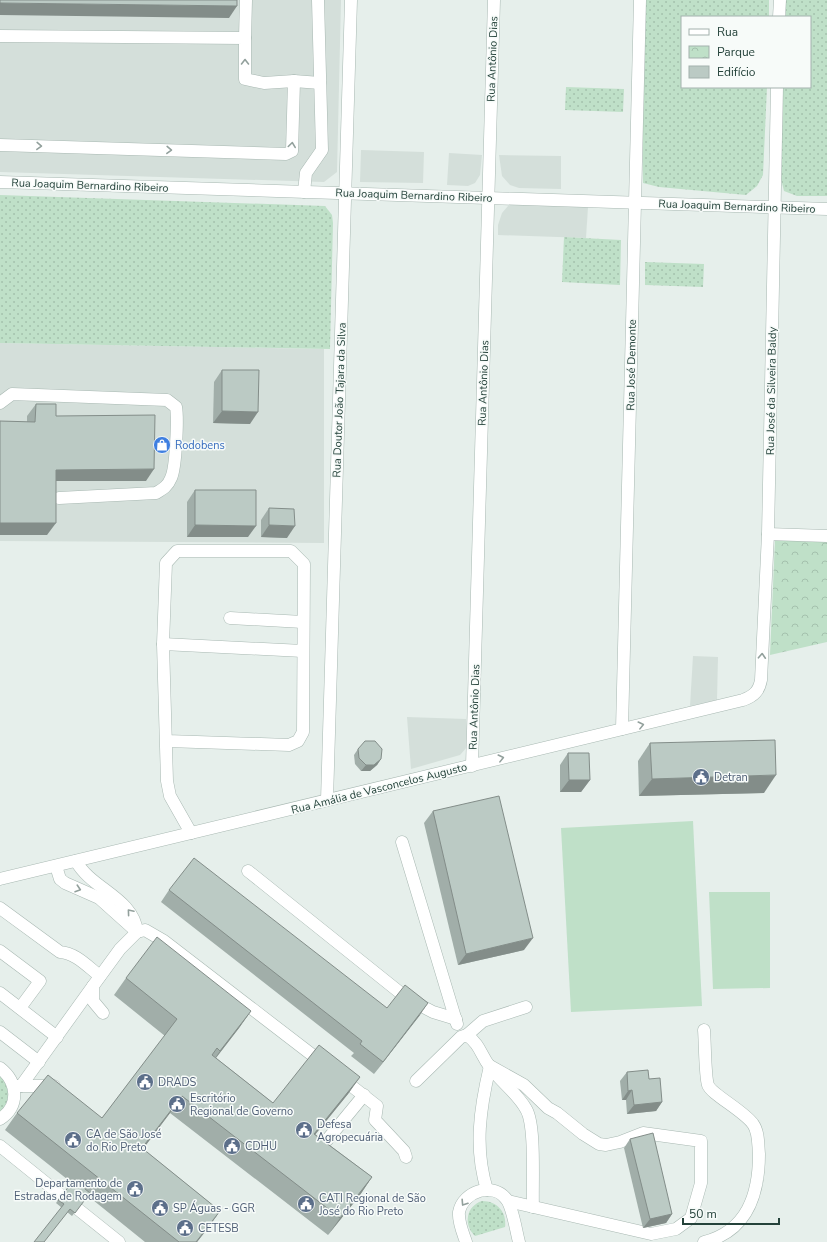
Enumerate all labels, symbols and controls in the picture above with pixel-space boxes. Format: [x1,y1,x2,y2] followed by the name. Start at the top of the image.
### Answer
[484,16,501,102] street label: Rua Antônio Dias
[681,16,811,88] legend
[717,24,738,40] text: Rua
[717,44,755,60] text: Parque
[241,59,249,65] one-way arrow
[717,64,756,80] text: Edifício
[36,142,42,150] one-way arrow
[287,142,296,149] one-way arrow
[166,146,172,155] one-way arrow
[11,175,169,196] street label: Rua Joaquim Bernardino Ribeiro
[335,185,493,206] street label: Rua Joaquim Bernardino Ribeiro
[658,196,816,217] street label: Rua Joaquim Bernardino Ribeiro
[623,319,640,411] street label: Rua José Demonte
[329,322,350,478] street label: Rua Doutor João Tajara da Silva
[763,326,780,455] street label: Rua José da Silveira Baldy
[475,340,492,426] street label: Rua Antônio Dias
[152,435,172,455] shop icon: Rodobens
[175,438,225,453] place label: Rodobens
[758,653,766,659] one-way arrow
[466,664,483,750] street label: Rua Antônio Dias
[638,721,644,729] one-way arrow
[498,755,504,763] one-way arrow
[290,759,469,818] street label: Rua Amália de Vasconcelos Augusto
[691,767,711,787] public building icon: Detran
[714,770,748,785] place label: Detran
[74,884,81,893] one-way arrow
[127,909,134,917] one-way arrow
[135,1072,155,1092] public building icon: DRADS
[158,1075,197,1090] place label: DRADS
[190,1091,293,1119] place label: Escritório Regional de Governo
[167,1094,187,1114] public building icon: Escritório Regional de Governo
[317,1117,383,1145] place label: Defesa Agropecuária
[294,1120,314,1140] public building icon: Defesa Agropecuária
[86,1127,162,1155] place label: CA de São José do Rio Preto
[63,1130,83,1150] public building icon: CA de São José do Rio Preto
[222,1136,242,1156] public building icon: CDHU
[245,1139,277,1154] place label: CDHU
[14,1176,122,1204] place label: Departamento de Estradas de Rodagem
[125,1179,145,1199] public building icon: Departamento de Estradas de Rodagem
[318,1191,426,1219] place label: CATI Regional de São José do Rio Preto
[296,1194,316,1214] public building icon: CATI Regional de São José do Rio Preto
[150,1198,170,1218] public building icon: SP Águas - GGR
[462,1198,469,1205] one-way arrow
[173,1200,256,1216] place label: SP Águas - GGR
[683,1200,779,1226] scale bar
[689,1206,717,1222] text: 50 m
[175,1218,195,1238] public building icon: CETESB
[198,1221,239,1236] place label: CETESB

